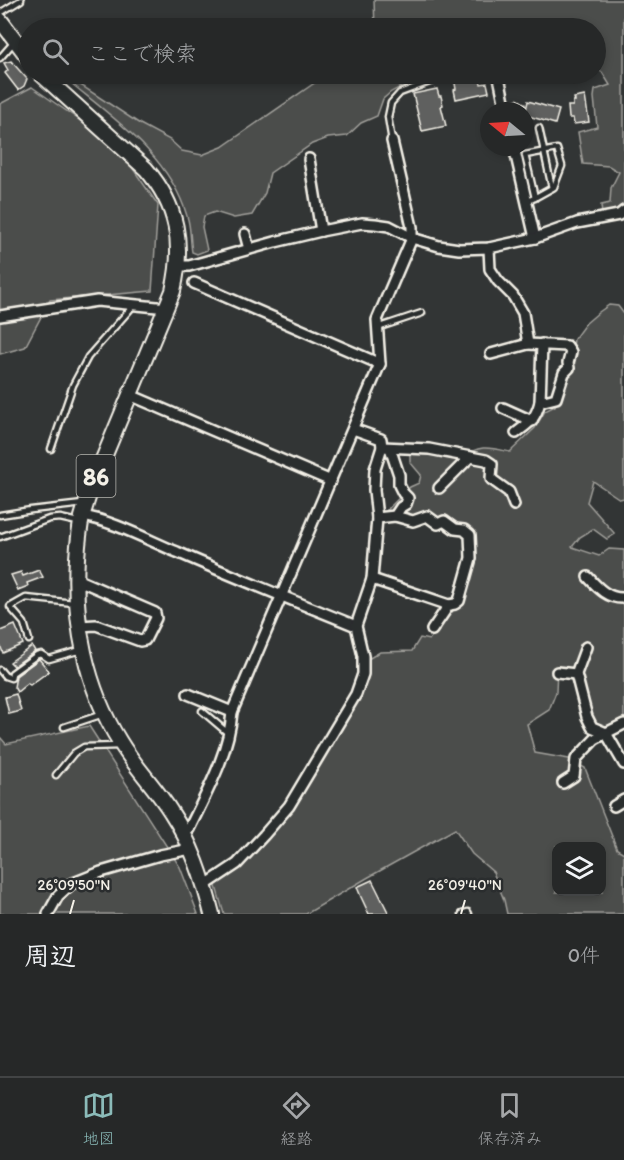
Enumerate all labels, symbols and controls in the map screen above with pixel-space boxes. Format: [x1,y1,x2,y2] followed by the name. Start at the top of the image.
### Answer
[18,18,606,84] search box
[39,35,72,68] icon: search
[87,40,197,67] text: ここで検索
[480,102,534,156] north arrow
[76,455,116,497] road number: 86
[552,842,606,896] map controls
[552,842,606,896] button: layers
[38,876,110,894] text: 26°09'50"N
[428,876,502,894] text: 26°09'40"N
[24,940,76,972] text: 周辺
[568,943,600,967] text: 0件
[82,1089,115,1149] tab: 地図
[280,1089,313,1149] tab: 経路
[478,1089,542,1149] tab: 保存済み

